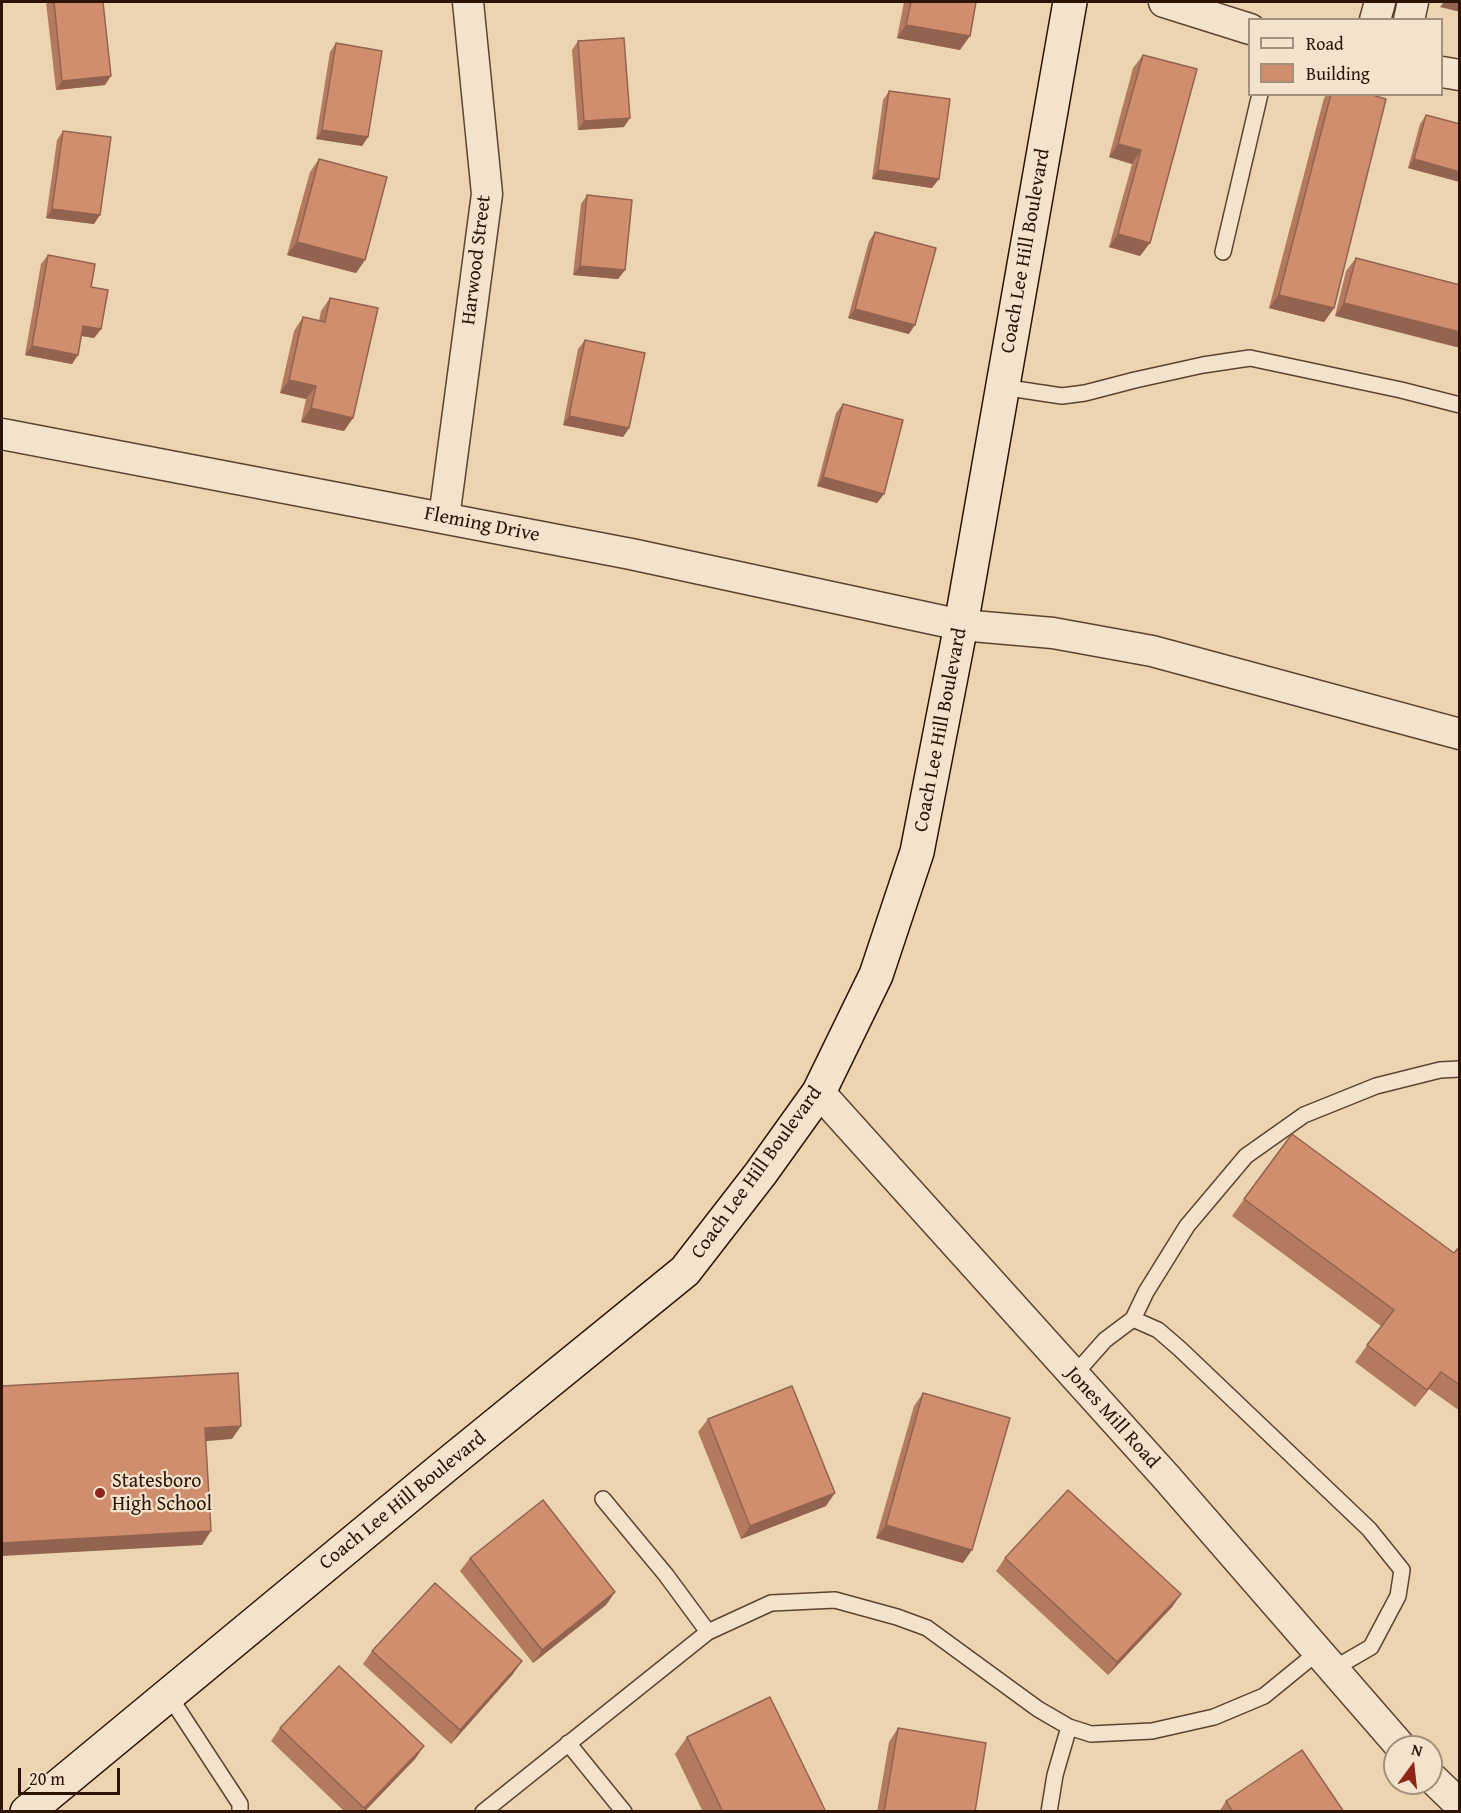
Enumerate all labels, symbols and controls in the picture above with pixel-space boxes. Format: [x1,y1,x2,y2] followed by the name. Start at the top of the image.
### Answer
[1248,18,1443,96] legend
[1306,30,1344,57] text: Road
[1306,60,1370,87] text: Building
[996,147,1056,355] street label: Coach Lee Hill Boulevard
[457,194,497,326] street label: Harwood Street
[422,502,542,548] street label: Fleming Drive
[909,626,973,834] street label: Coach Lee Hill Boulevard
[686,1082,828,1264] street label: Coach Lee Hill Boulevard
[1060,1362,1164,1474] street label: Jones Mill Road
[315,1426,491,1576] street label: Coach Lee Hill Boulevard
[112,1470,212,1517] place label: Statesboro High School
[93,1486,107,1500] marker: Statesboro High School
[1383,1735,1443,1795] north arrow
[1409,1737,1425,1763] text: N
[21,1756,123,1794] scale bar
[29,1765,65,1792] text: 20 m

